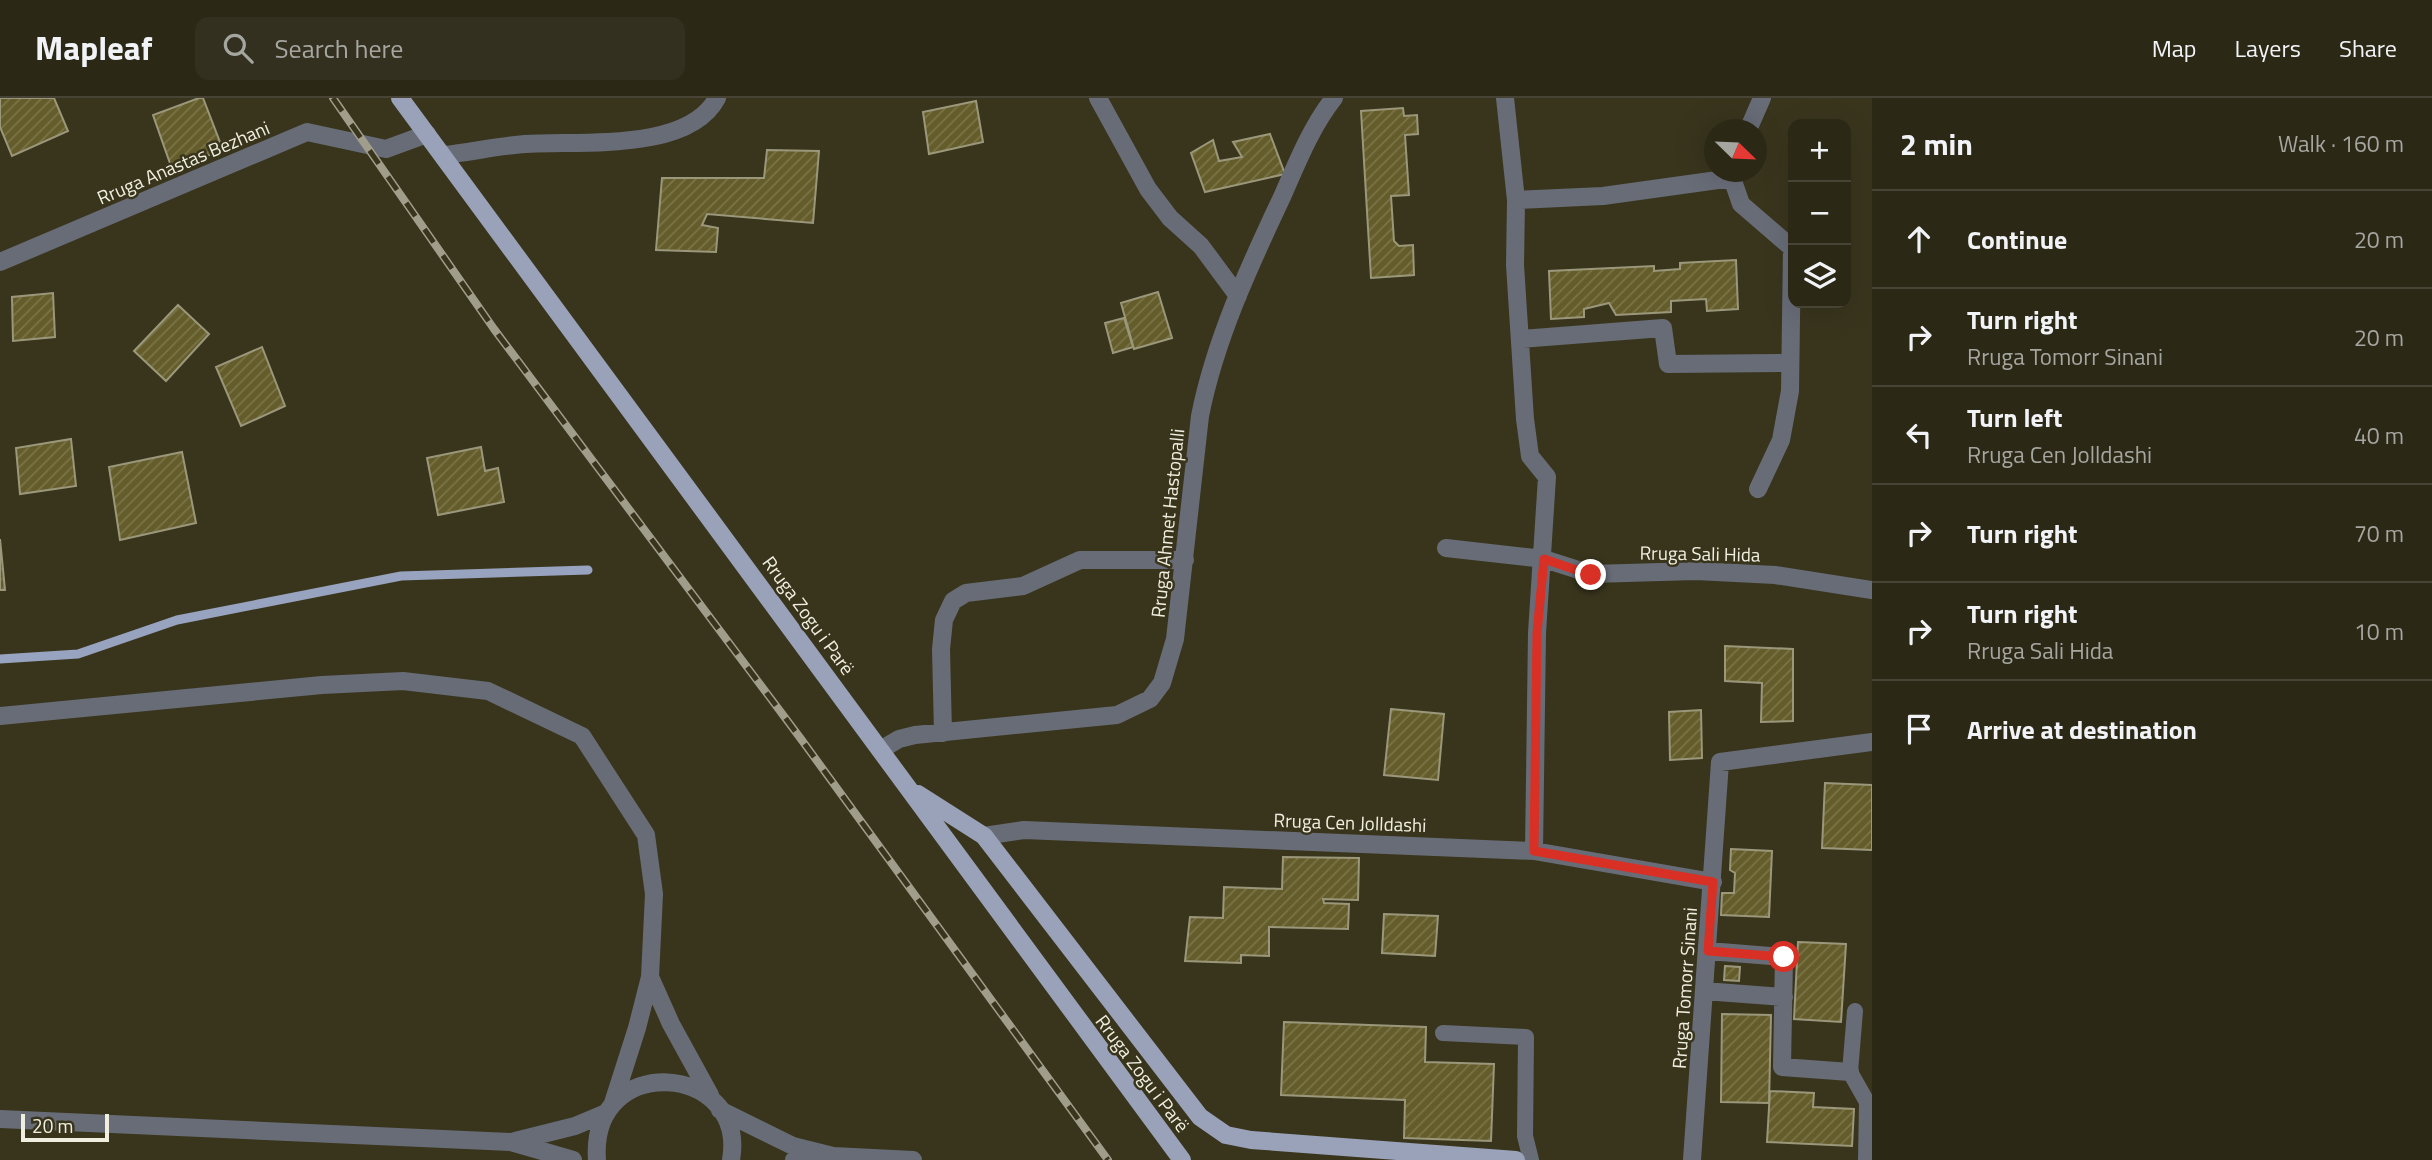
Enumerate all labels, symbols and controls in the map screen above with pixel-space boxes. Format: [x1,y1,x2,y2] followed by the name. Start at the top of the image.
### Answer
[195,17,685,80] search box
[35,23,153,73] text: Mapleaf
[219,29,257,67] icon: search
[275,29,403,68] text: Search here
[2152,30,2197,66] text: Map
[2235,30,2301,66] text: Layers
[2339,30,2397,66] text: Share
[92,113,274,211] street label: Rruga Anastas Bezhani
[1704,119,1767,182] north arrow
[1788,119,1851,308] map controls
[1788,119,1851,182] button: +
[1900,121,1973,167] text: 2 min
[2278,126,2404,161] text: Walk · 160 m
[1788,182,1851,245] button: −
[1900,220,1938,258] icon: ahead
[1967,220,2067,259] text: Continue
[2354,222,2404,257] text: 20 m
[1788,245,1851,308] button: layers
[1967,300,2078,339] text: Turn right
[1900,318,1938,356] icon: right
[2354,320,2404,355] text: 20 m
[1967,339,2163,374] text: Rruga Tomorr Sinani
[1967,398,2062,437] text: Turn left
[1900,416,1938,454] icon: left
[2354,418,2404,453] text: 40 m
[1143,427,1191,619] street label: Rruga Ahmet Hastopalli
[1967,437,2152,472] text: Rruga Cen Jolldashi
[1900,514,1938,552] icon: right
[1967,514,2078,553] text: Turn right
[2354,516,2404,551] text: 70 m
[1639,537,1761,569] street label: Rruga Sali Hida
[756,549,862,681] street label: Rruga Zogu i Parë
[1575,559,1606,590] route end
[1967,594,2078,633] text: Turn right
[1900,612,1938,650] icon: right
[2354,614,2404,649] text: 10 m
[1967,633,2113,668] text: Rruga Sali Hida
[1900,710,1938,748] icon: arrive
[1967,710,2197,749] text: Arrive at destination
[1273,805,1427,839] street label: Rruga Cen Jolldashi
[1664,906,1704,1070] street label: Rruga Tomorr Sinani
[1768,941,1799,972] route start
[1089,1008,1197,1138] street label: Rruga Zogu i Parë
[21,1111,108,1143] scale bar
[32,1111,73,1140] text: 20 m

